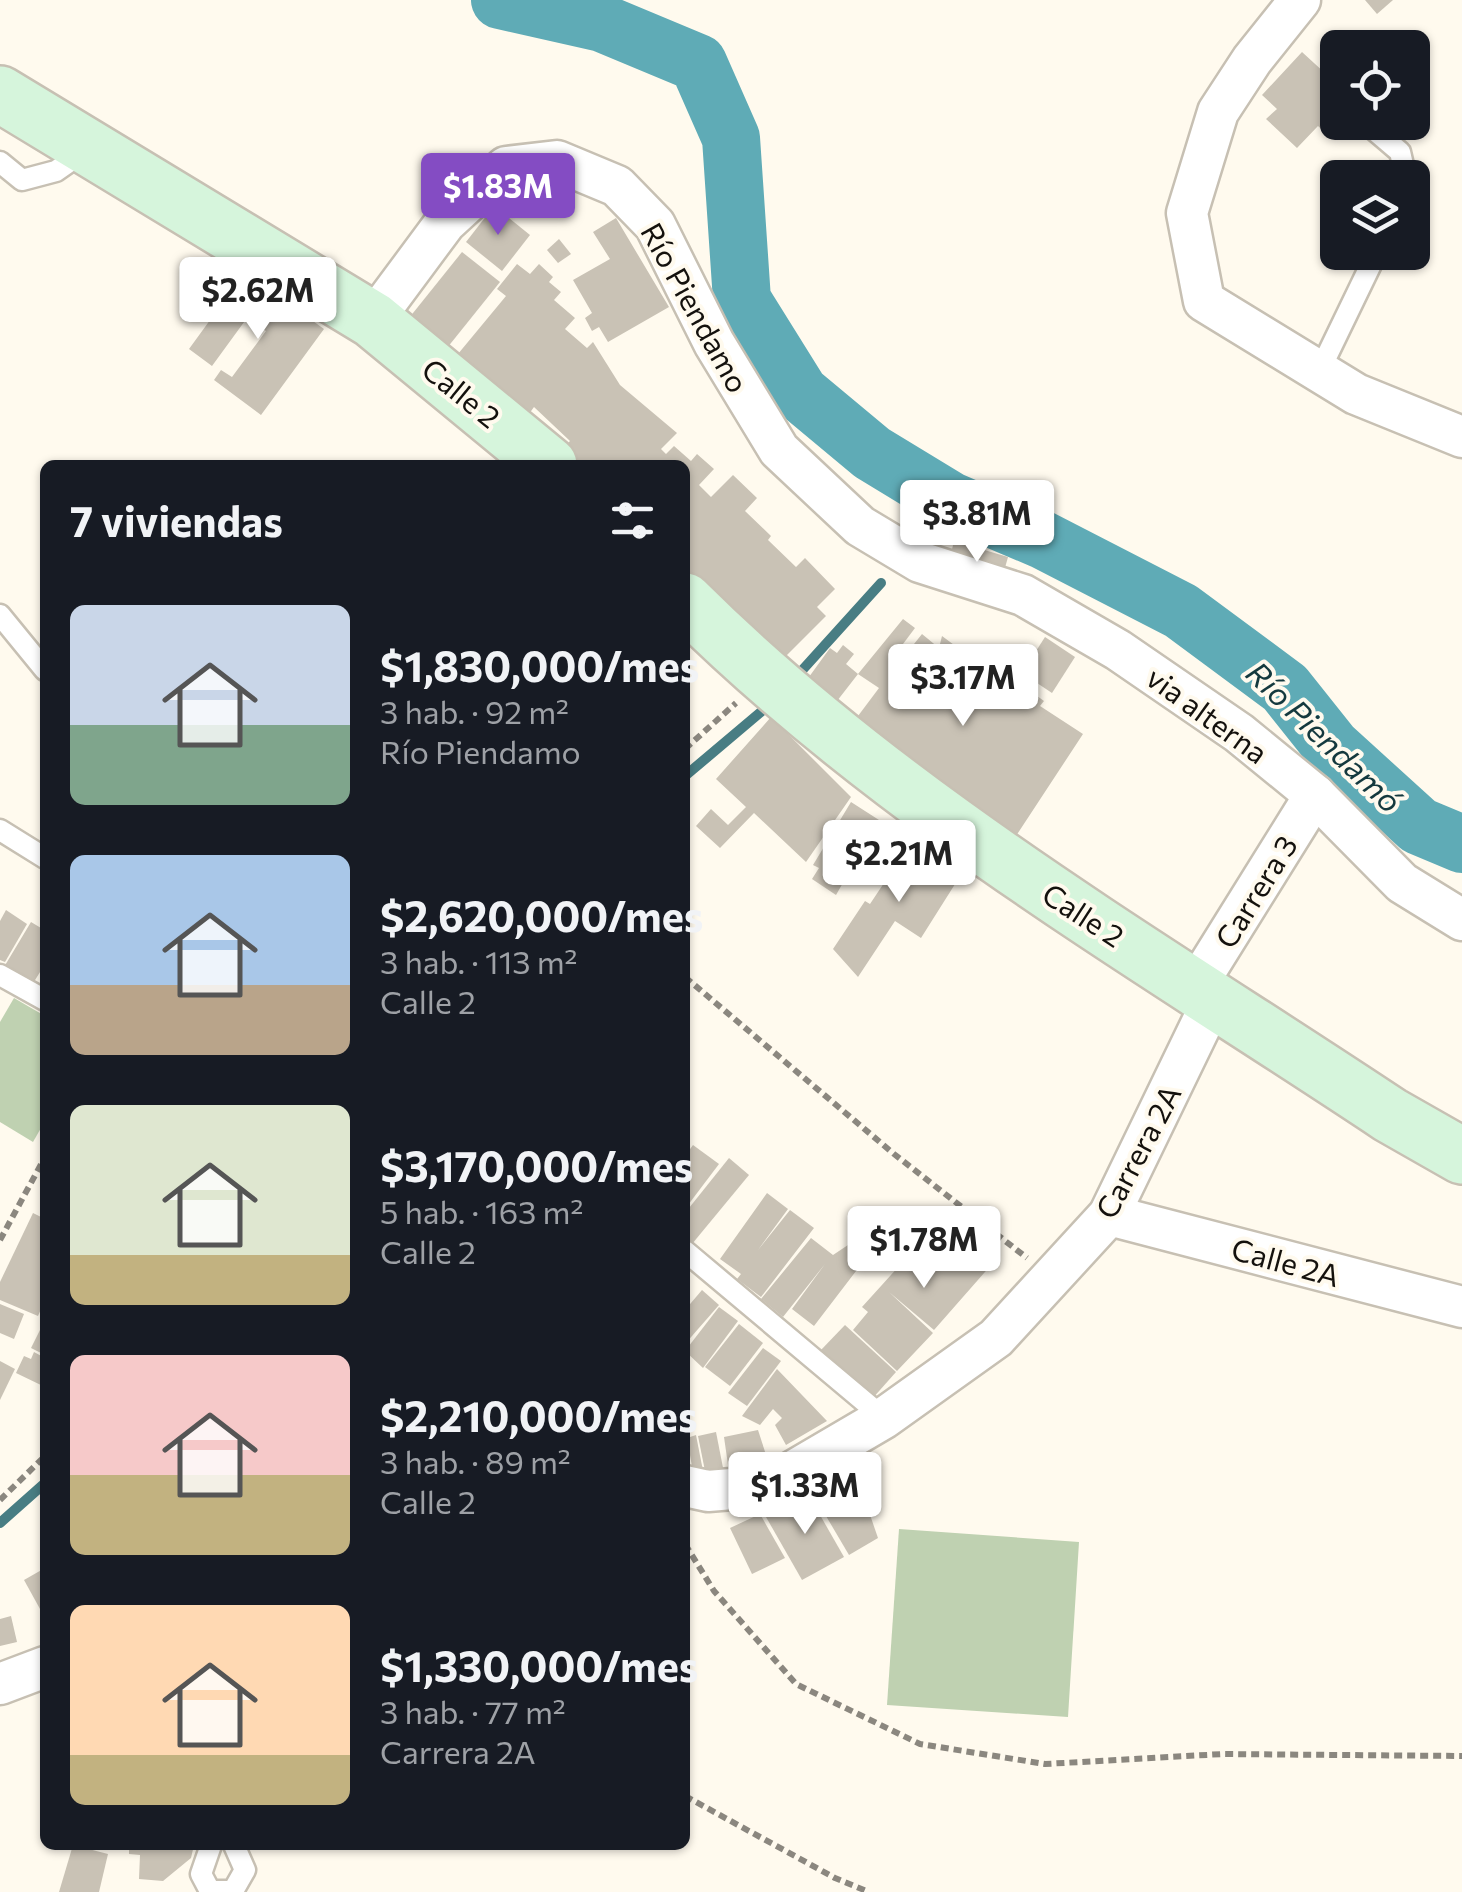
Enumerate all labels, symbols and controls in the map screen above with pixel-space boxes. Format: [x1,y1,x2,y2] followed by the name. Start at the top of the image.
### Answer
[1320,30,1430,270] map controls
[1320,30,1430,140] button: locate
[417,153,579,238] pin: $1.83M
[1320,160,1430,270] button: layers
[443,165,553,205] text: $1.83M
[634,216,758,398] street label: Río Piendamo
[177,257,339,342] pin: $2.62M
[201,269,315,309] text: $2.62M
[416,349,508,435] street label: Calle 2
[896,480,1058,565] pin: $3.81M
[922,492,1032,532] text: $3.81M
[605,493,660,548] icon: filters
[70,494,283,546] text: 7 viviendas
[380,639,699,691] text: $1,830,000/mes
[882,644,1044,729] pin: $3.17M
[150,645,270,765] icon: home
[1239,652,1411,820] water label: Río Piendamó
[910,656,1016,696] text: $3.17M
[1140,658,1276,770] street label: via alterna
[380,691,569,731] text: 3 hab. · 92 m²
[380,731,581,771] text: Río Piendamo
[818,820,980,905] pin: $2.21M
[1206,828,1304,954] street label: Carrera 3
[845,832,953,872] text: $2.21M
[1036,874,1132,954] street label: Calle 2
[380,889,703,941] text: $2,620,000/mes
[150,895,270,1015] icon: home
[380,941,578,981] text: 3 hab. · 113 m²
[380,981,476,1021] text: Calle 2
[1086,1078,1188,1224] street label: Carrera 2A
[380,1139,693,1191] text: $3,170,000/mes
[150,1145,270,1265] icon: home
[380,1191,583,1231] text: 5 hab. · 163 m²
[843,1206,1005,1291] pin: $1.78M
[869,1218,979,1258] text: $1.78M
[1228,1229,1344,1293] street label: Calle 2A
[380,1231,476,1271] text: Calle 2
[380,1389,698,1441] text: $2,210,000/mes
[150,1395,270,1515] icon: home
[380,1441,571,1481] text: 3 hab. · 89 m²
[724,1452,886,1537] pin: $1.33M
[750,1464,860,1504] text: $1.33M
[380,1481,476,1521] text: Calle 2
[380,1639,698,1691] text: $1,330,000/mes
[150,1645,270,1765] icon: home
[380,1691,566,1731] text: 3 hab. · 77 m²
[380,1731,536,1771] text: Carrera 2A

